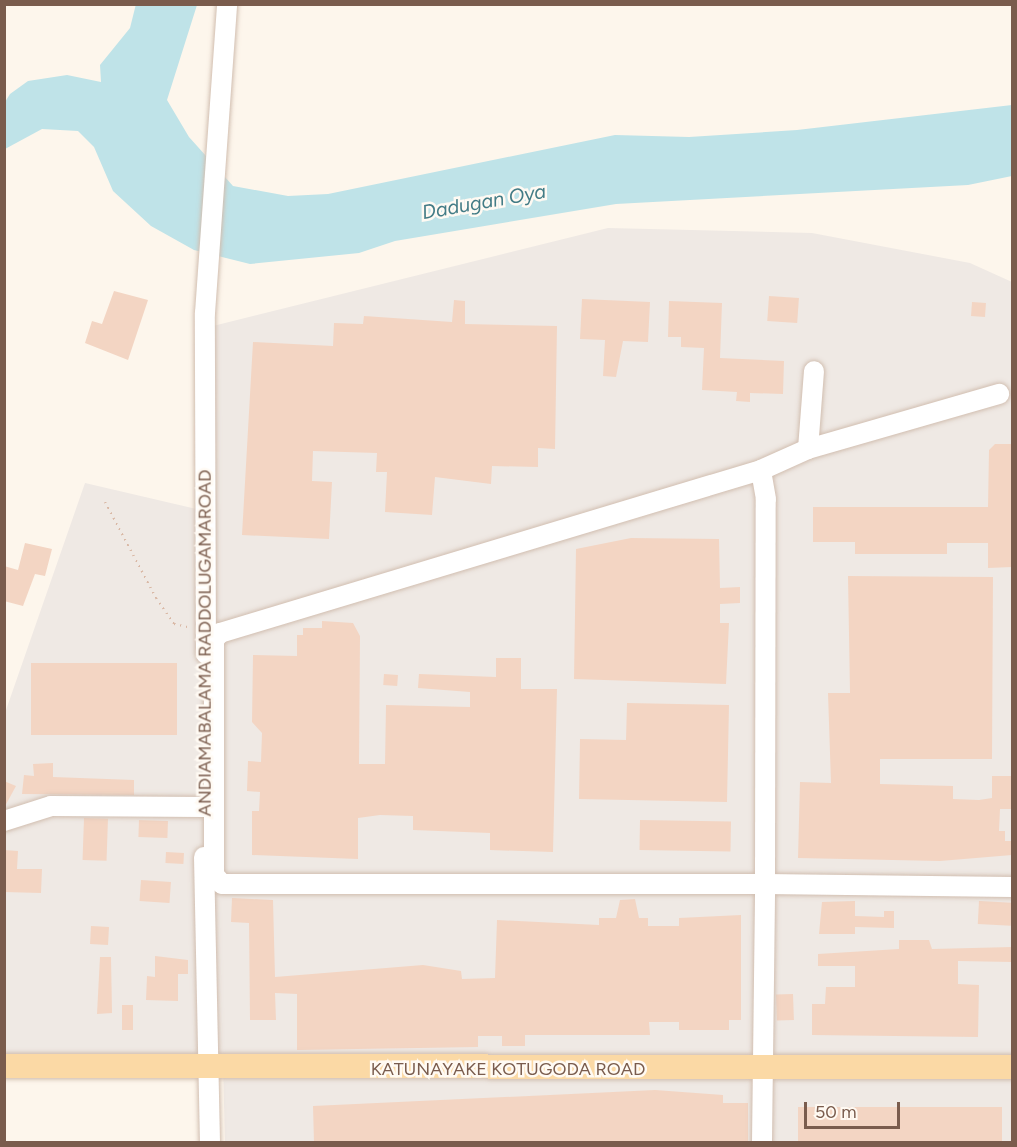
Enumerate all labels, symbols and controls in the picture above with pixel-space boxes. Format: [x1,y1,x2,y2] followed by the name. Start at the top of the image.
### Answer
[420,179,548,225] water label: Dadugan Oya
[194,470,216,816] street label: ANDIAMABALAMA RADDOLUGAMAROAD
[371,1058,645,1080] street label: KATUNAYAKE KOTUGODA ROAD
[807,1090,903,1128] scale bar
[815,1101,857,1123] text: 50 m

